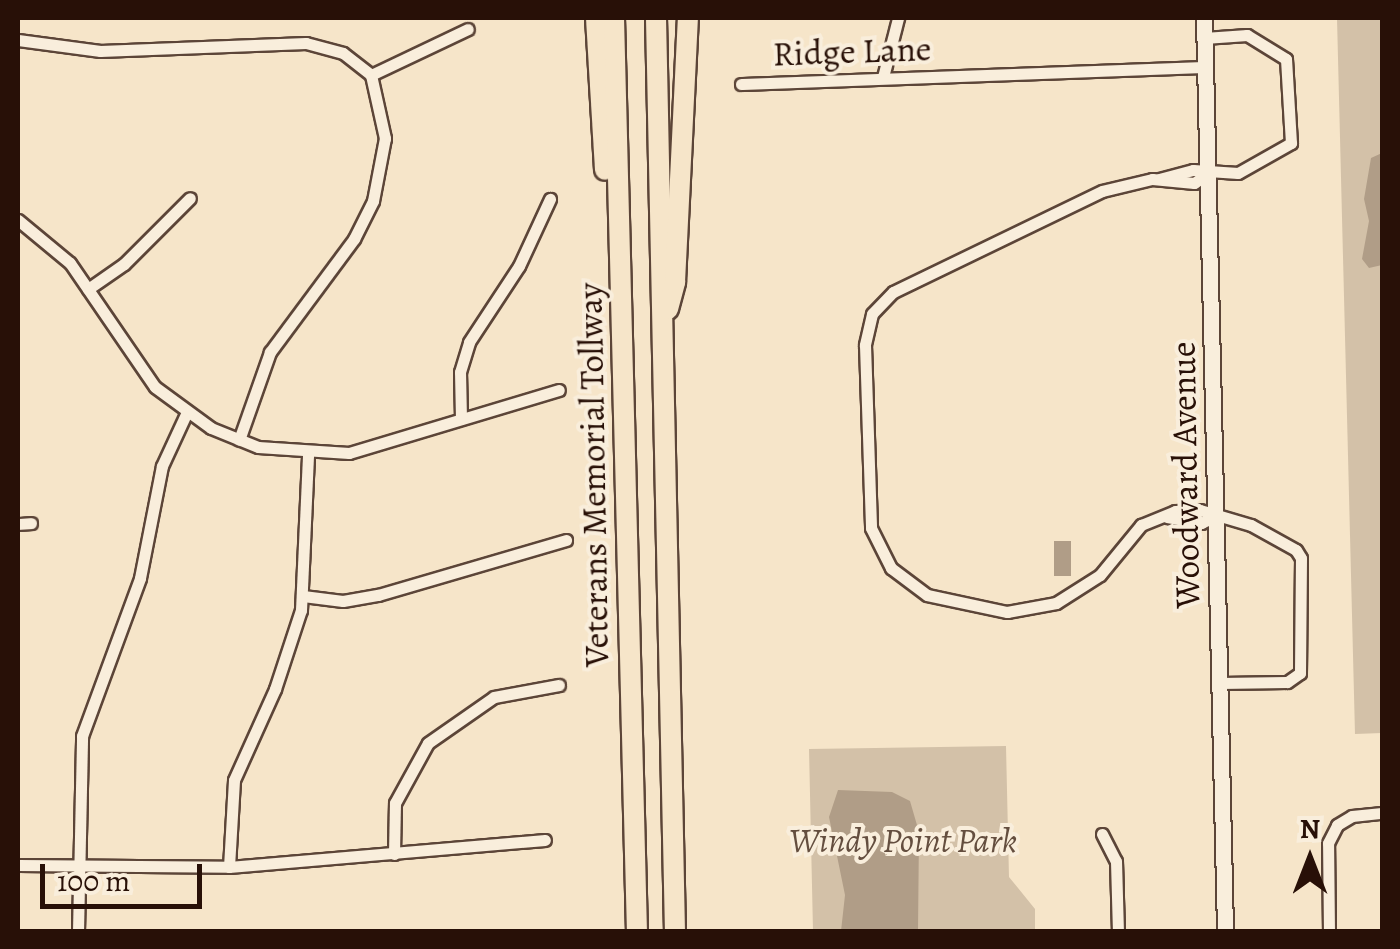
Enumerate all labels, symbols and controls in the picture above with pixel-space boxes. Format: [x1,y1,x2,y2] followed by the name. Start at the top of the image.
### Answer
[772,27,932,75] street label: Ridge Lane
[569,283,617,667] street label: Veterans Memorial Tollway
[1162,341,1208,609] street label: Woodward Avenue
[1260,809,1360,909] north arrow
[1300,810,1320,848] text: N
[789,819,1017,861] park label: Windy Point Park
[45,844,208,906] scale bar
[57,861,130,901] text: 100 m

